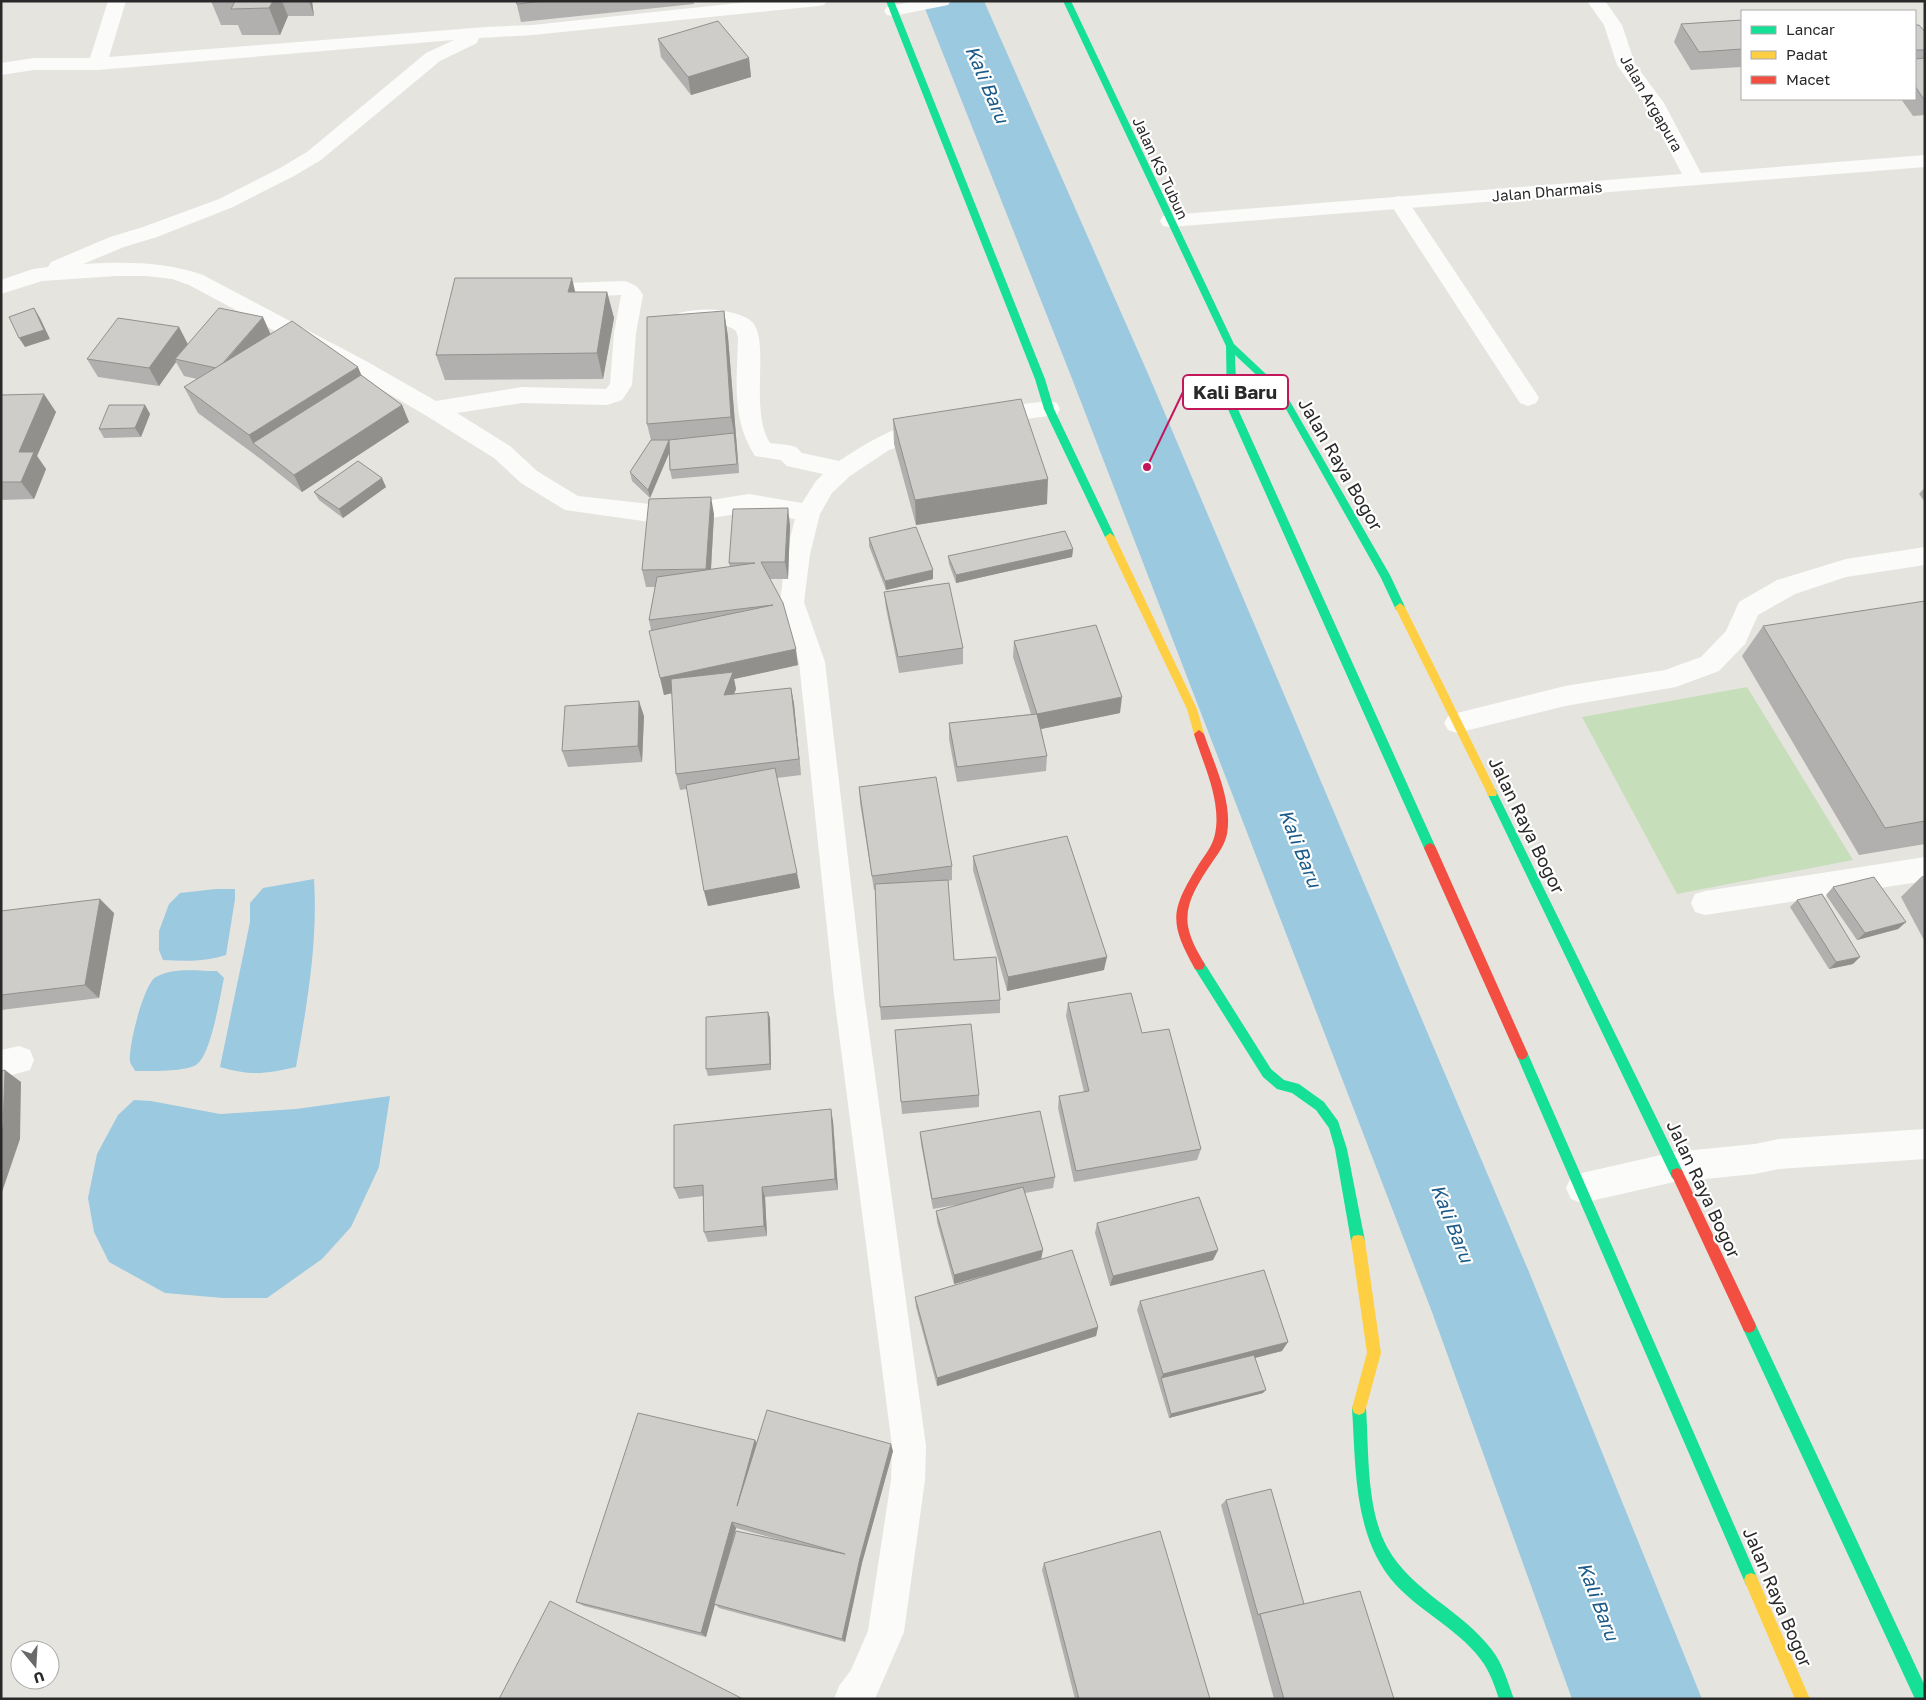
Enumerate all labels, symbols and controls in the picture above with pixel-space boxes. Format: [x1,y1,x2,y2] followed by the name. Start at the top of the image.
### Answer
[1741,10,1916,100] legend
[1786,20,1835,38] text: Lancar
[961,42,1015,128] water label: Kali Baru
[1786,45,1828,63] text: Padat
[1617,51,1687,155] street label: Jalan Argapura
[1786,70,1830,88] text: Macet
[1129,114,1193,222] street label: Jalan KS Tubun
[1491,177,1603,205] street label: Jalan Dharmais
[1183,375,1288,409] callout: Kali Baru
[1193,380,1277,403] text: Kali Baru
[1294,394,1388,534] street label: Jalan Raya Bogor
[1484,753,1570,897] street label: Jalan Raya Bogor
[1275,806,1328,892] water label: Kali Baru
[1662,1117,1746,1261] street label: Jalan Raya Bogor
[1427,1181,1480,1267] water label: Kali Baru
[1739,1524,1817,1670] street label: Jalan Raya Bogor
[1574,1559,1625,1645] water label: Kali Baru
[10,1640,60,1690] north arrow
[32,1668,47,1688] text: U

